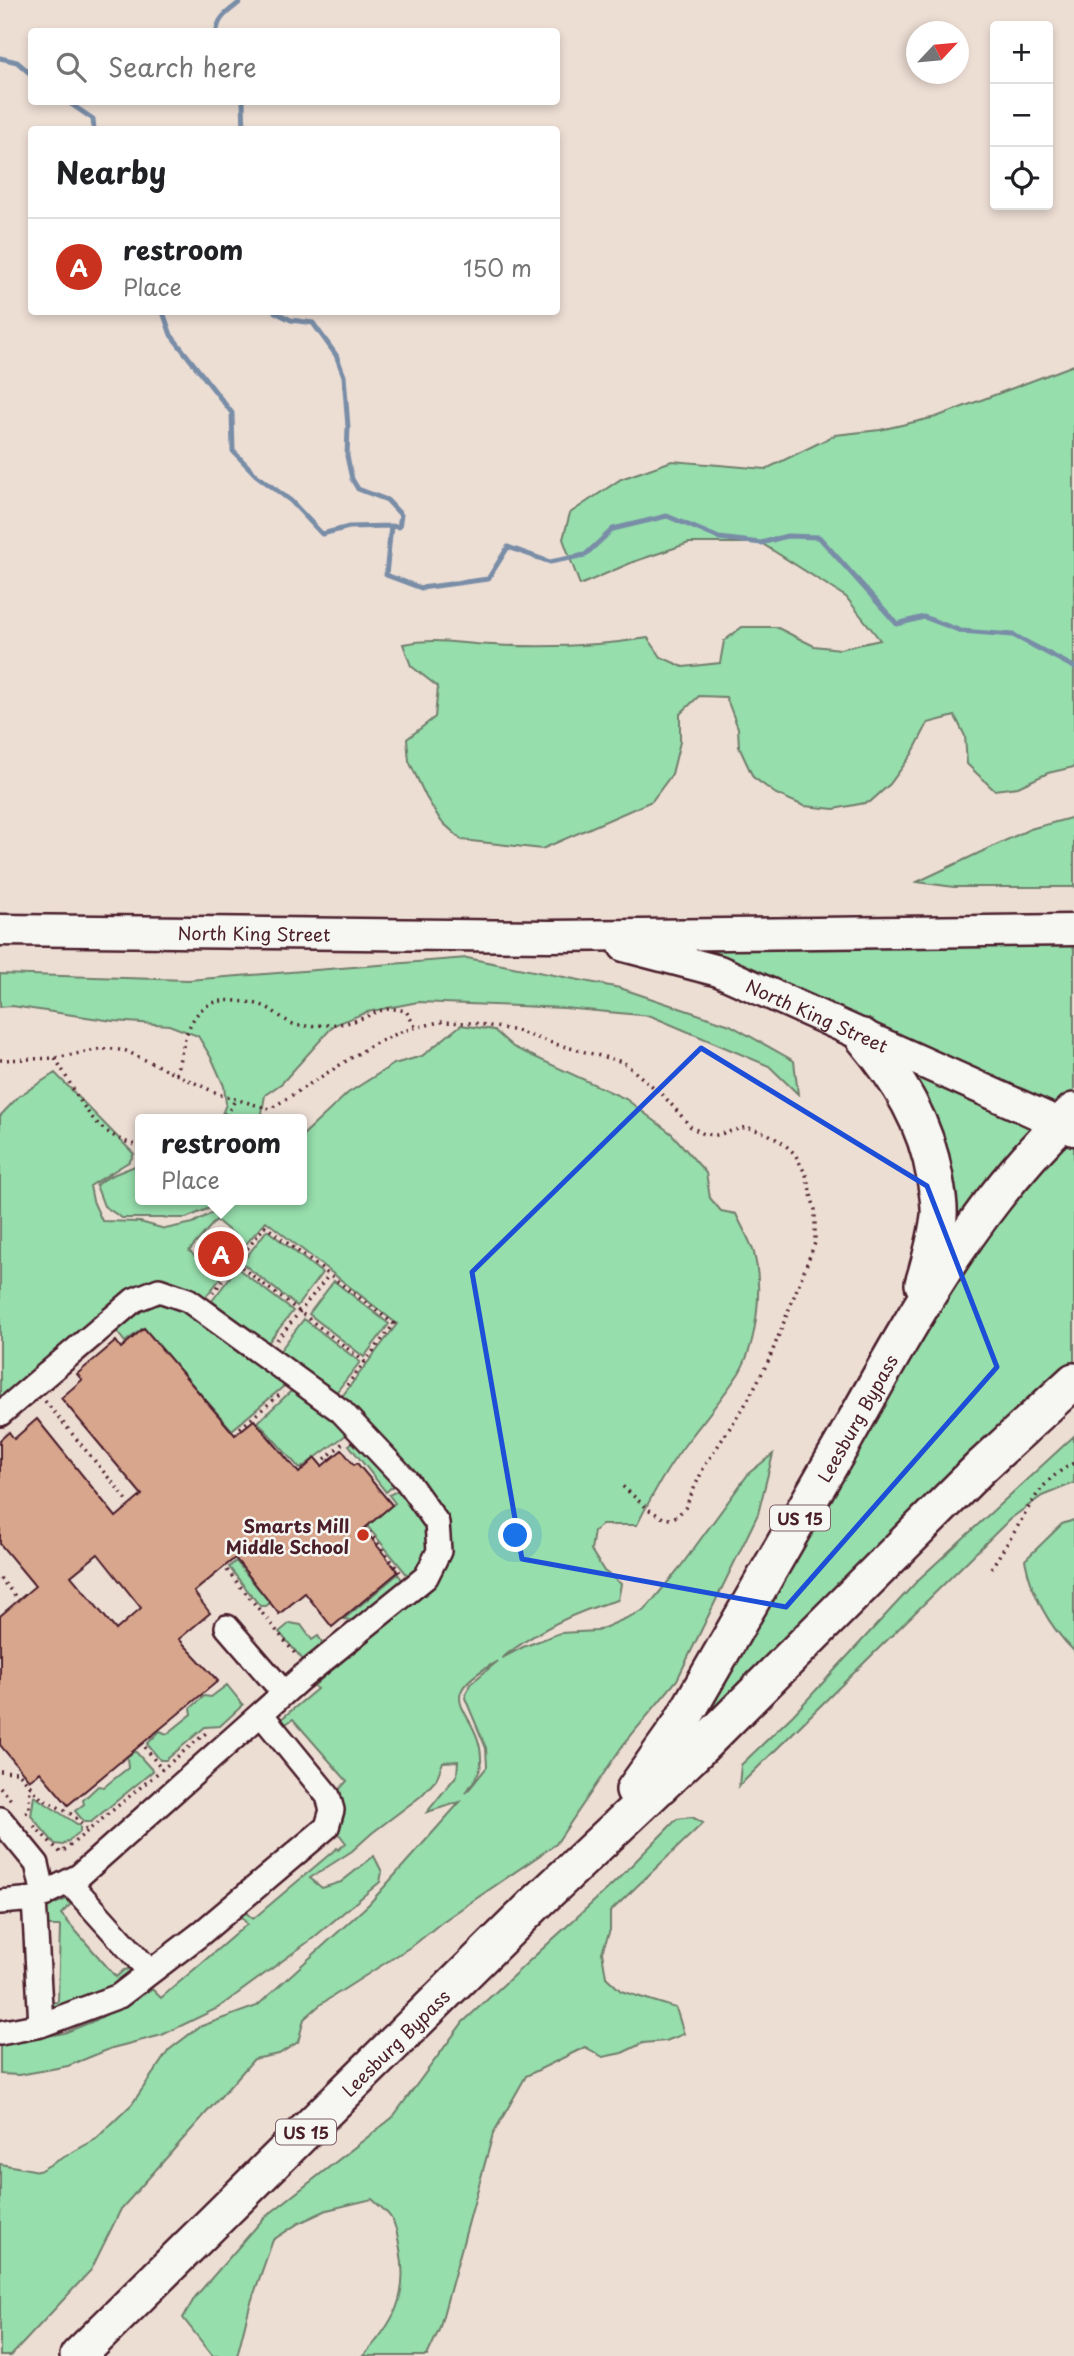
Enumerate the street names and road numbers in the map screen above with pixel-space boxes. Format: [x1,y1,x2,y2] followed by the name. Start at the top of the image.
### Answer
[177,918,331,947] street label: North King Street
[742,971,893,1059] street label: North King Street
[810,1349,904,1487] street label: Leesburg Bypass
[770,1506,830,1530] road number: US 15
[335,1983,455,2102] street label: Leesburg Bypass
[276,2120,336,2144] road number: US 15

